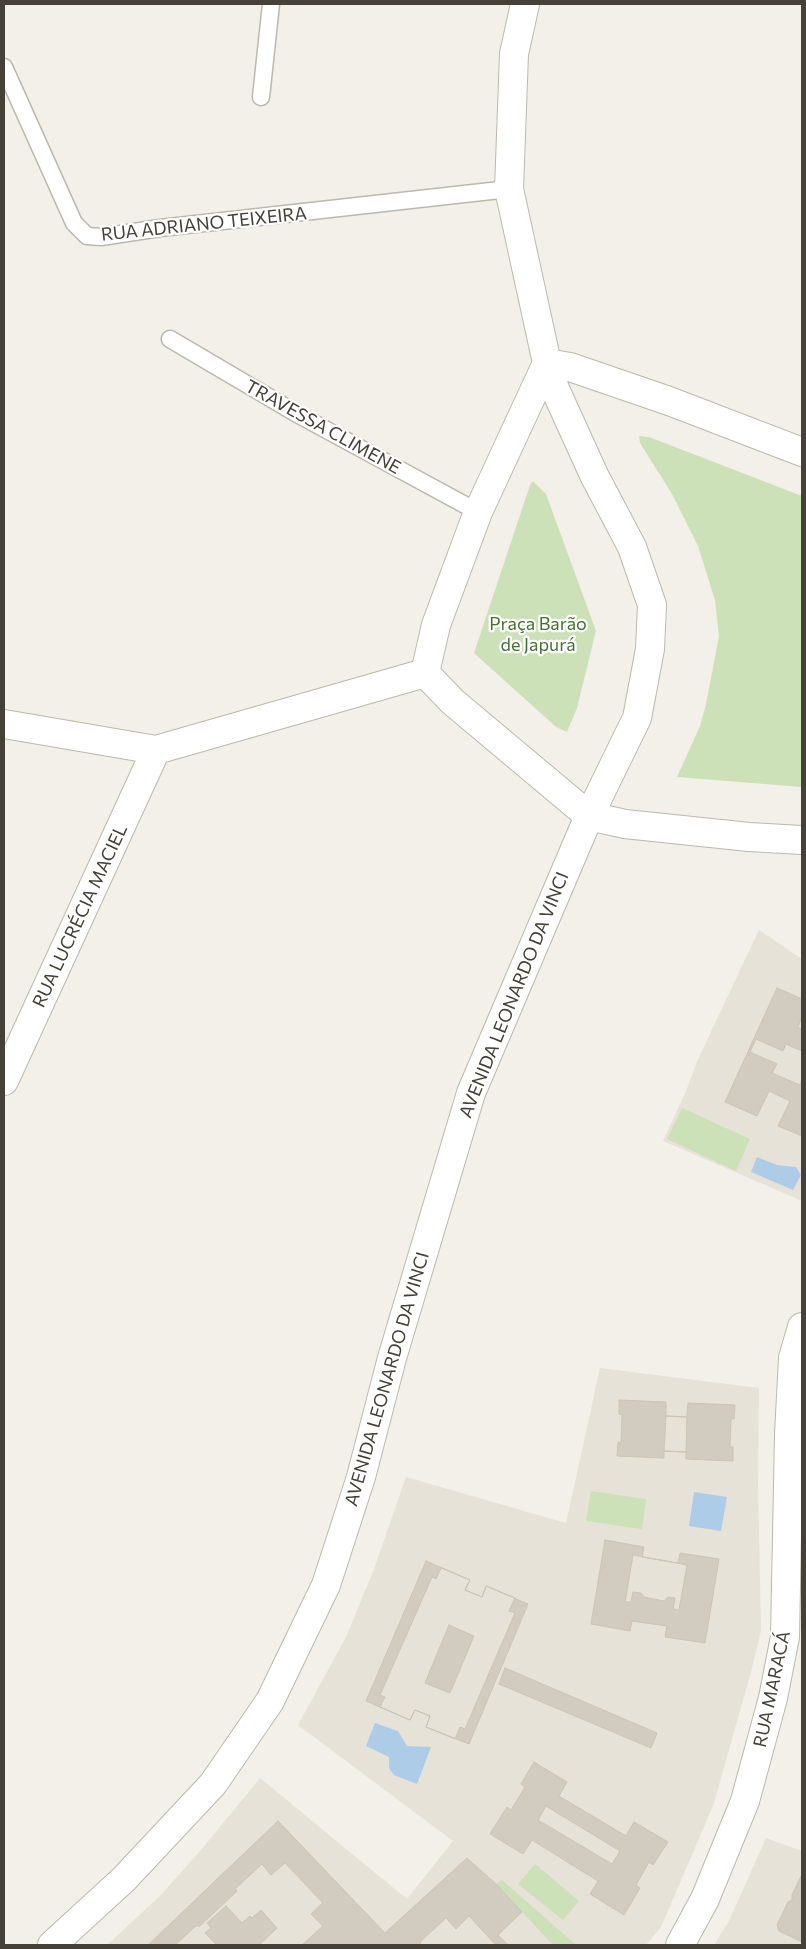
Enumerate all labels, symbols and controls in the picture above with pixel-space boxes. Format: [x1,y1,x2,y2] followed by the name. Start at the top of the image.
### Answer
[100,202,308,246] street label: RUA ADRIANO TEIXEIRA
[241,375,405,479] street label: TRAVESSA CLIMENE
[489,613,587,656] park label: Praça Barão de Japurá
[28,821,132,1011] street label: RUA LUCRÉCIA MACIEL
[455,869,573,1121] street label: AVENIDA LEONARDO DA VINCI
[340,1249,434,1509] street label: AVENIDA LEONARDO DA VINCI
[749,1629,795,1749] street label: RUA MARACÁ

